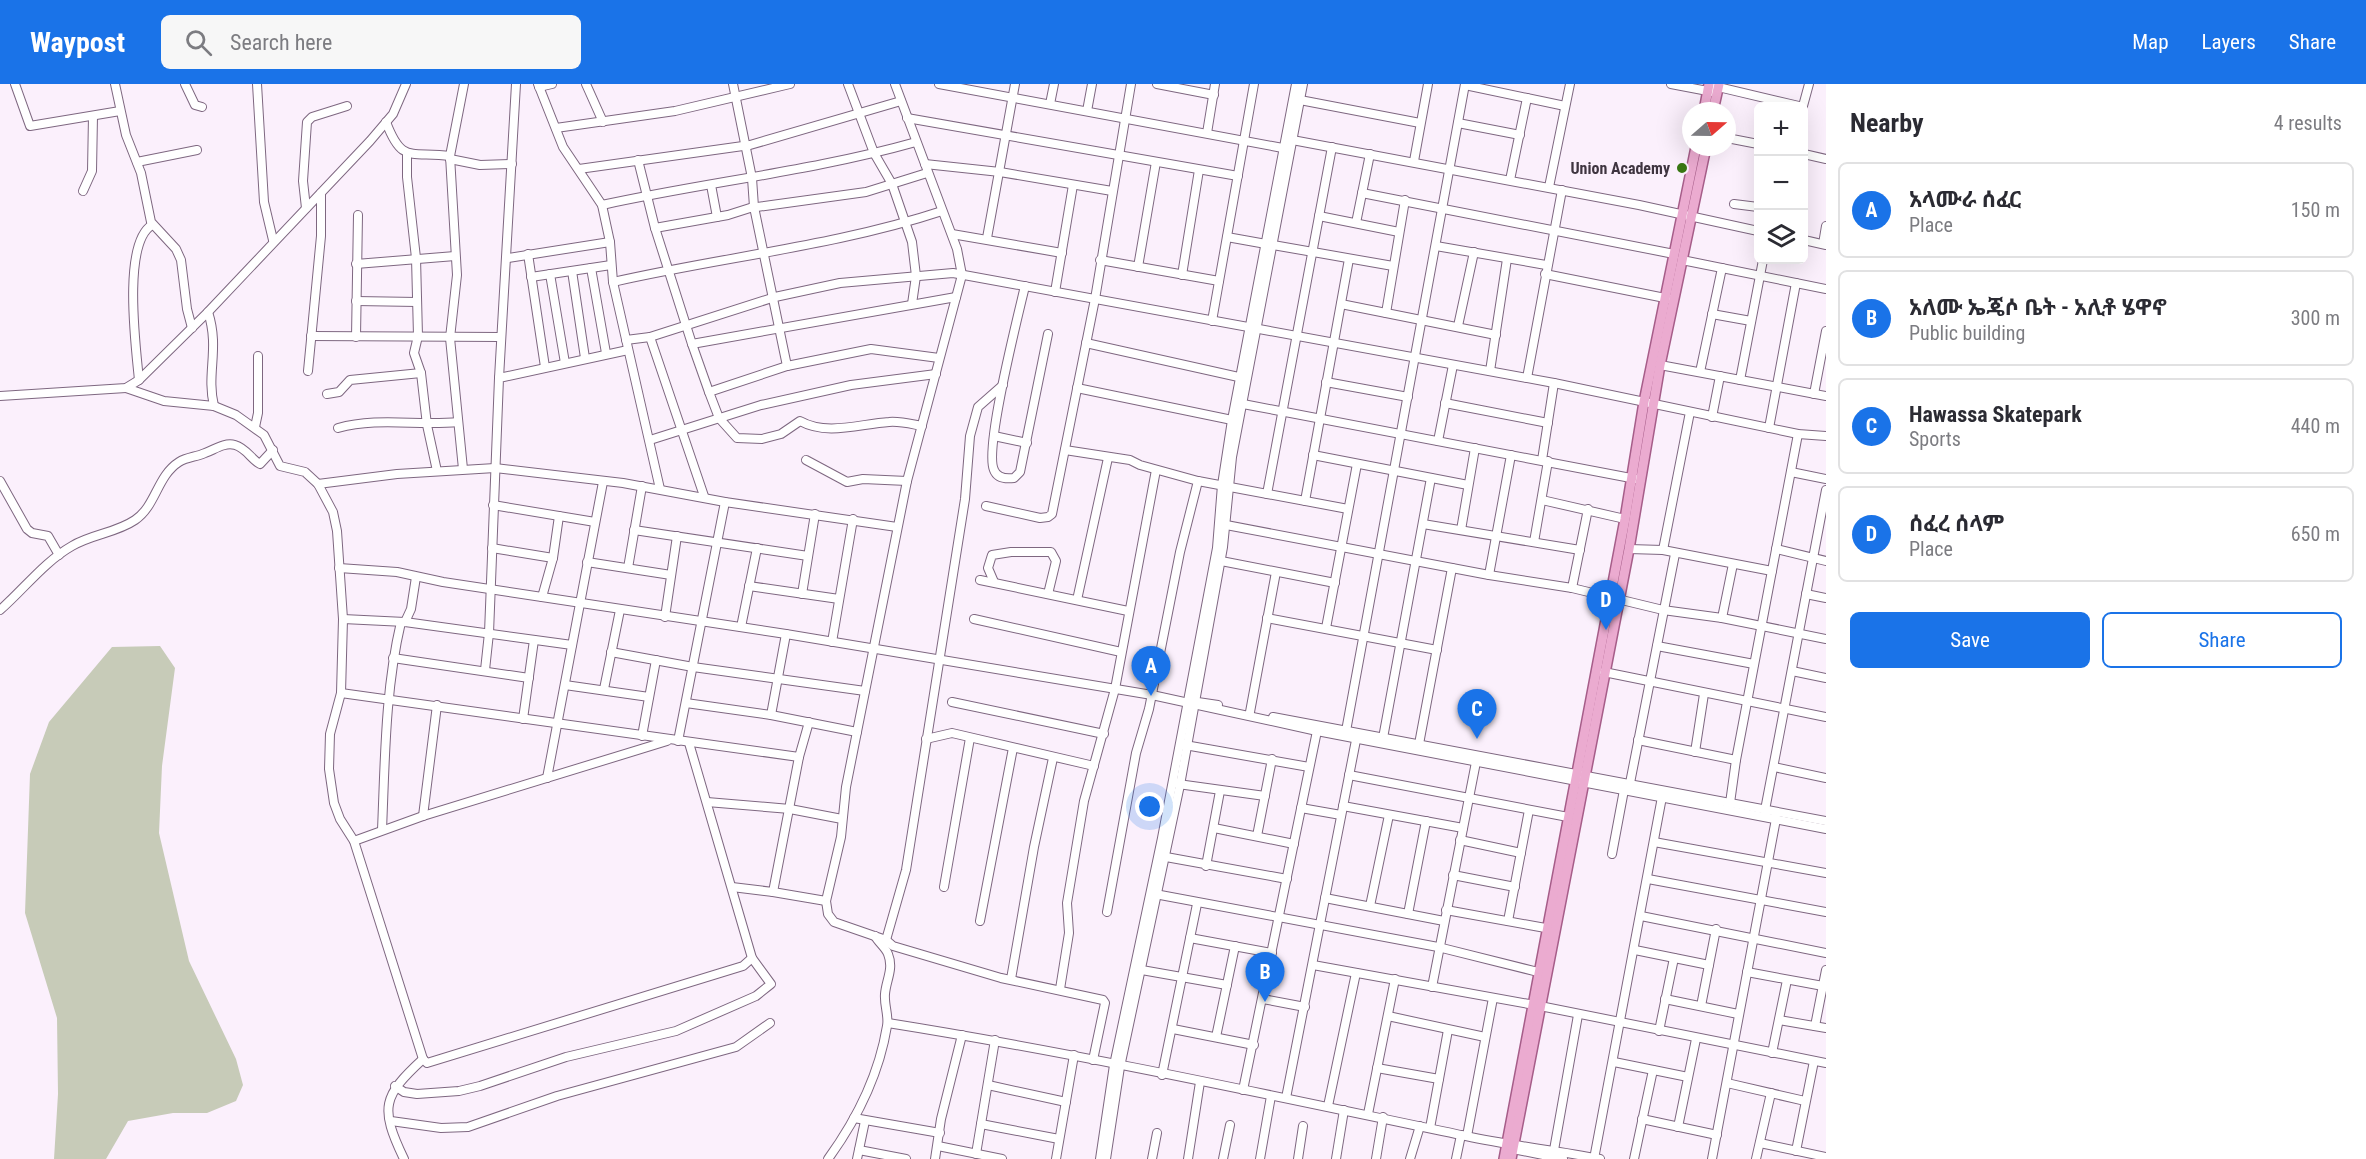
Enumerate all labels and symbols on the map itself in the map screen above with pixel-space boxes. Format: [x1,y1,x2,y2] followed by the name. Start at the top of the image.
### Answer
[1682,102,1736,156] north arrow
[1570,159,1670,178] place label: Union Academy
[1675,161,1689,175] marker: Union Academy
[1586,580,1626,630] pin: D
[1132,646,1170,696] pin: A
[1458,690,1496,739] pin: C
[1135,792,1164,821] your location
[1246,952,1284,1002] pin: B

